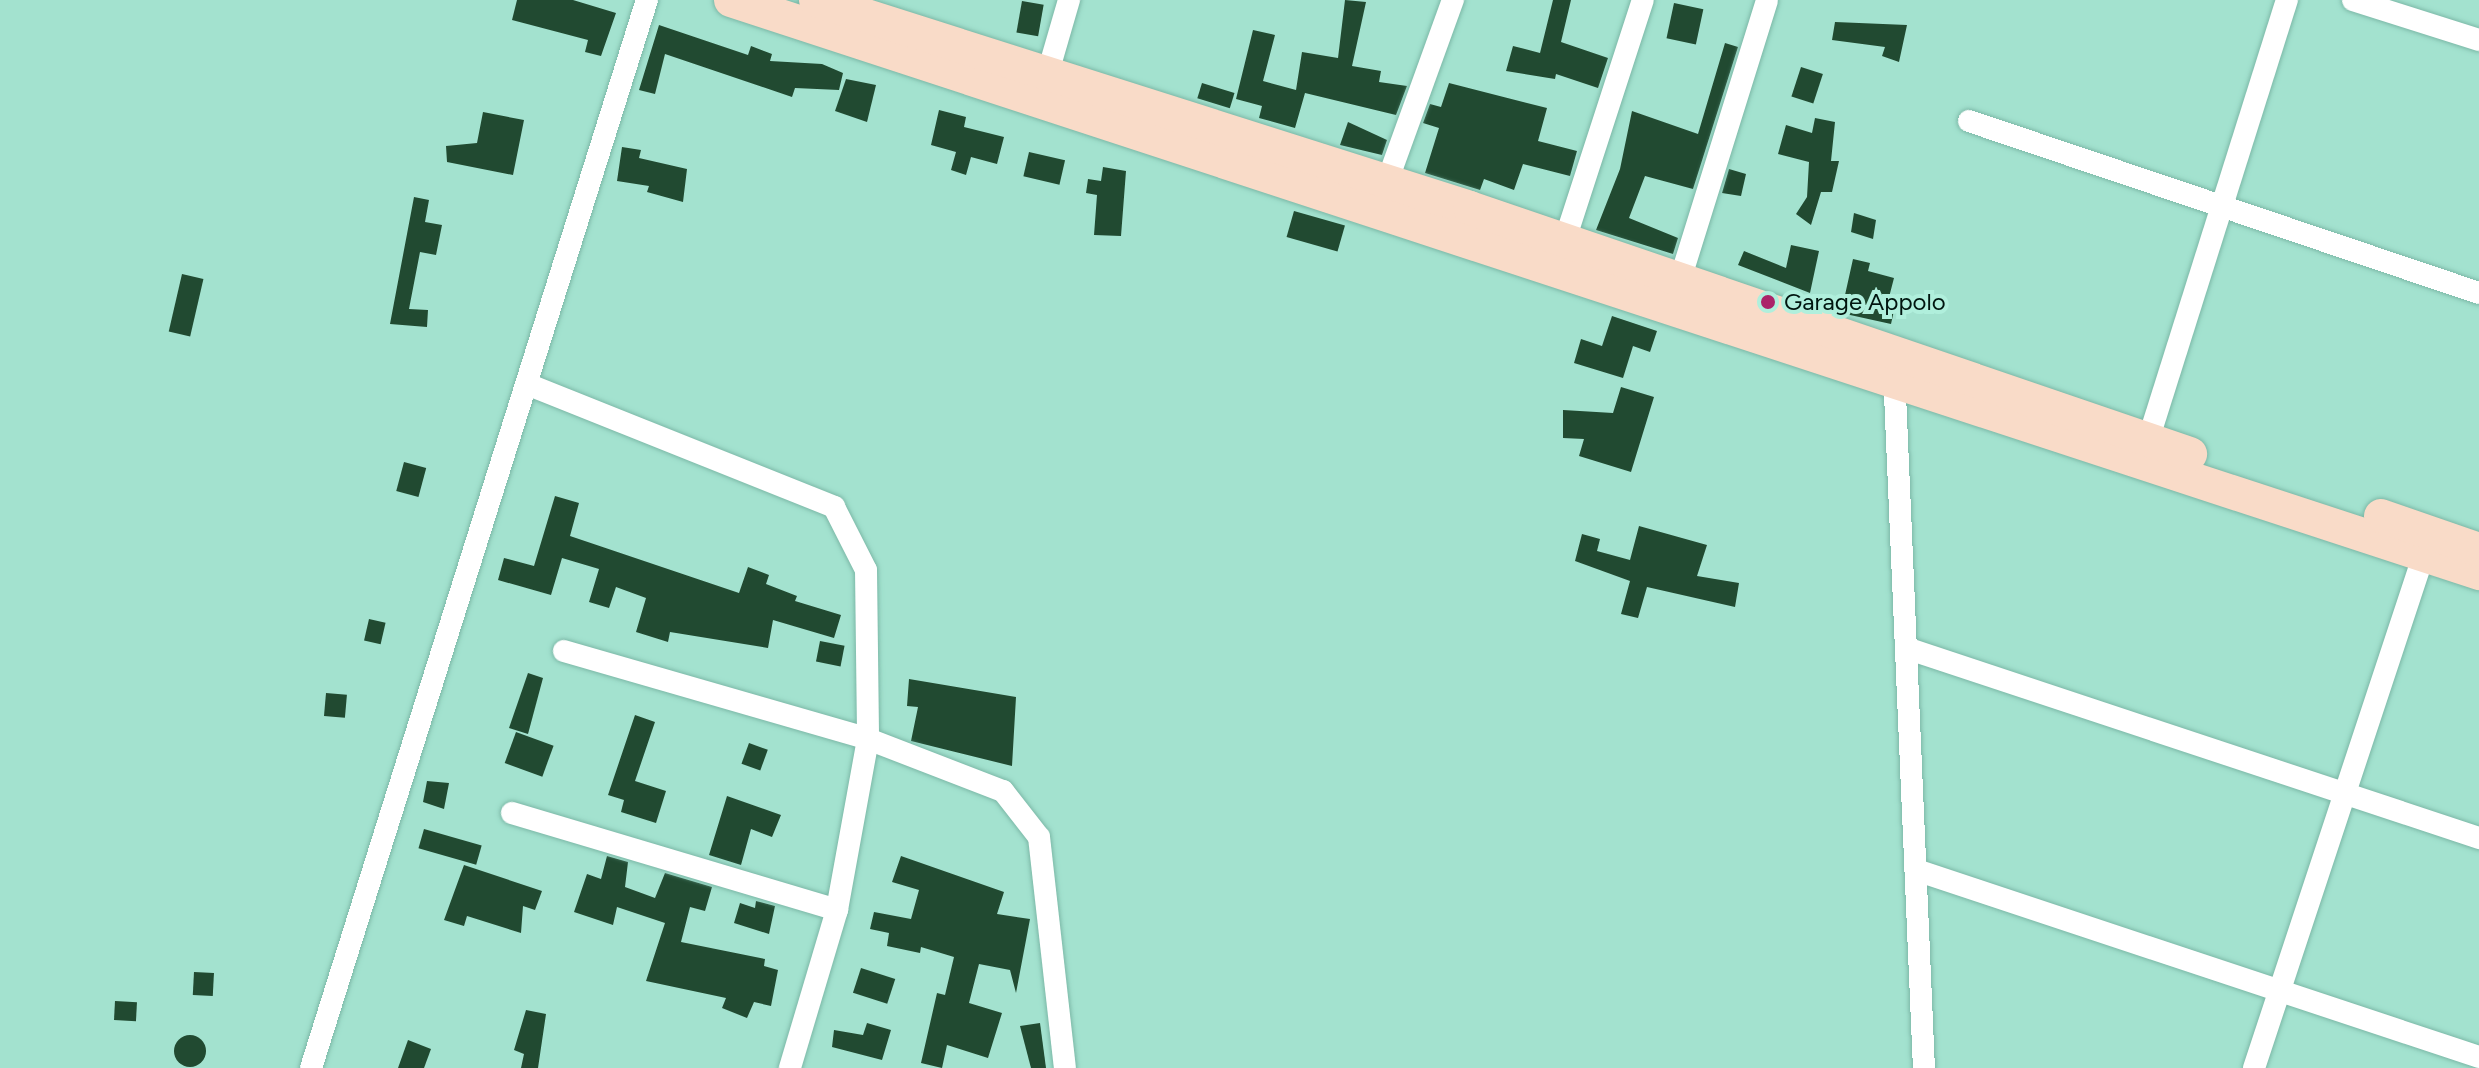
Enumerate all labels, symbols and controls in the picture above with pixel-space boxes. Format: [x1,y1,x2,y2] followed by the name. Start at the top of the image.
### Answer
[1784,288,1946,316] place label: Garage Appolo
[1759,293,1777,311] marker: Garage Appolo

